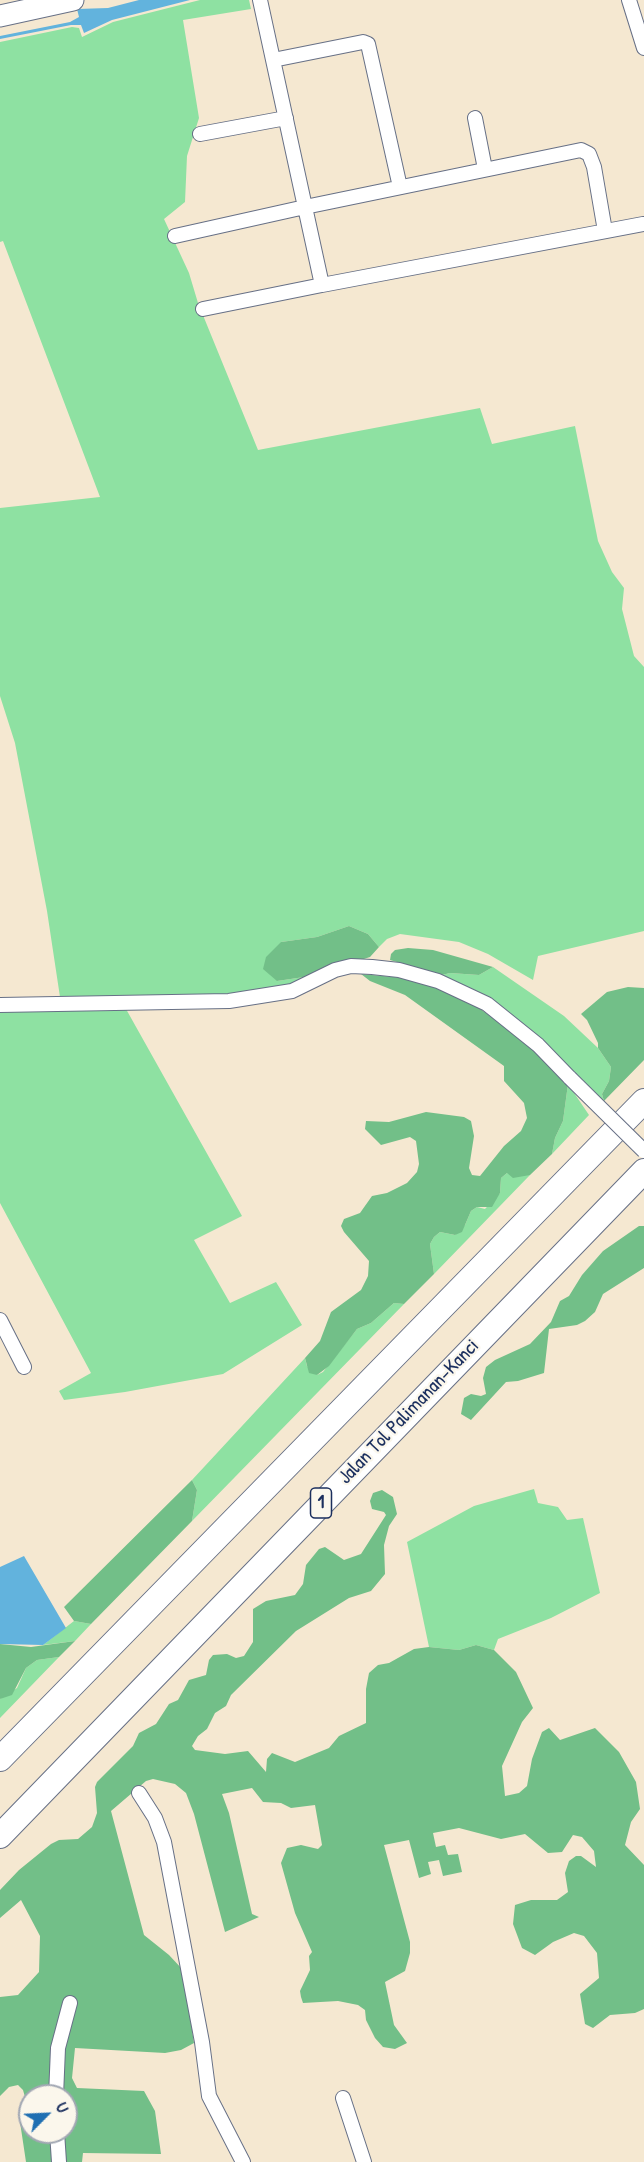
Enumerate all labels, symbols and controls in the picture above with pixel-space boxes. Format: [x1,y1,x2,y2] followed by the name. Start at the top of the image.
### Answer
[334,1335,484,1489] street label: Jalan Tol Palimanan–Kanci
[310,1488,332,1518] road number: 1
[18,2084,78,2144] north arrow
[51,2099,74,2116] text: U

